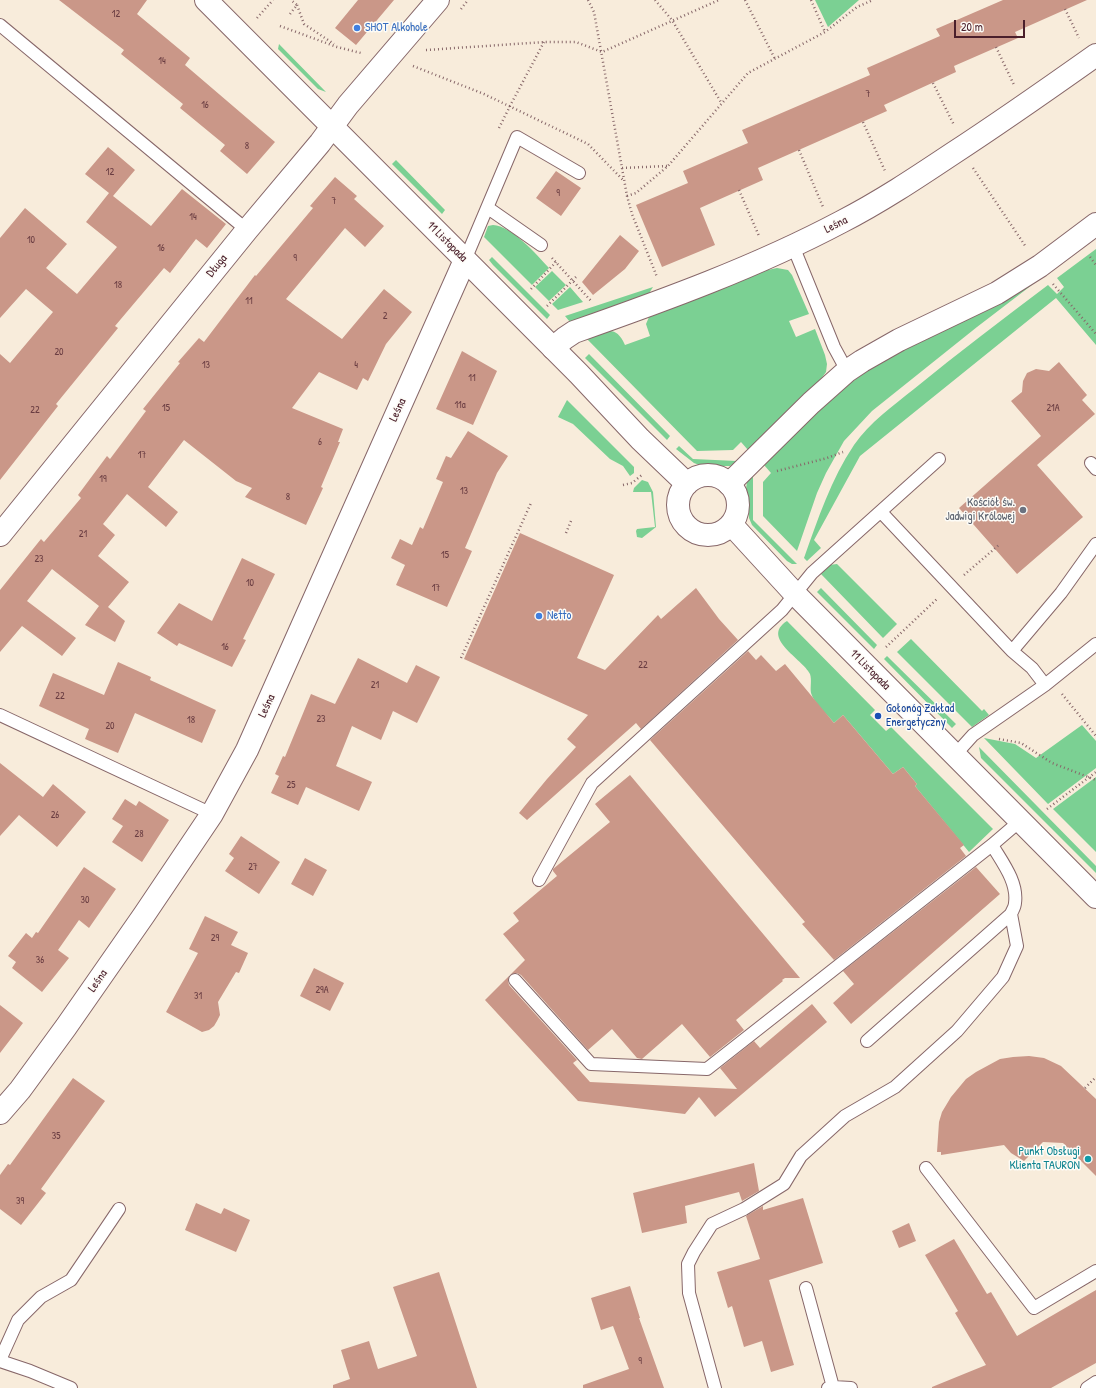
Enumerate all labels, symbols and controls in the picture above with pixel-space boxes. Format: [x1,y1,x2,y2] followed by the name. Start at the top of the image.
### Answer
[112,8,120,20] house number: 12
[956,12,1027,38] scale bar
[961,18,983,35] text: 20 m
[365,21,428,35] place label: SHOT Alkohole
[352,23,362,33] marker: SHOT Alkohole
[158,55,166,67] house number: 14
[866,88,870,100] house number: 7
[201,99,209,111] house number: 16
[245,140,249,152] house number: 8
[106,166,114,178] house number: 12
[556,187,560,199] house number: 9
[332,195,336,207] house number: 7
[189,211,197,223] house number: 14
[822,213,850,237] street label: Leśna
[424,219,470,265] street label: 11 Listopada
[27,234,35,246] house number: 10
[157,242,165,254] house number: 16
[204,252,230,280] street label: Długa
[293,252,297,264] house number: 9
[114,279,122,291] house number: 18
[245,295,253,307] house number: 11
[383,310,387,322] house number: 2
[54,346,64,358] house number: 20
[202,359,210,371] house number: 13
[354,359,358,371] house number: 4
[468,372,476,384] house number: 11
[387,396,409,424] street label: Leśna
[454,399,466,411] house number: 11a
[162,402,170,414] house number: 15
[1046,402,1060,414] house number: 21A
[30,404,40,416] house number: 22
[318,436,322,448] house number: 6
[138,449,146,461] house number: 17
[99,473,107,485] house number: 19
[460,485,468,497] house number: 13
[286,491,290,503] house number: 8
[945,496,1015,524] place label: Kościół św. Jadwigi Królowej
[1018,505,1028,515] marker: Kościół św. Jadwigi Królowej
[79,528,87,540] house number: 21
[441,549,449,561] house number: 15
[34,553,44,565] house number: 23
[246,577,254,589] house number: 10
[432,582,440,594] house number: 17
[547,609,571,623] place label: Netto
[534,611,544,621] marker: Netto
[221,641,229,653] house number: 16
[847,647,893,693] street label: 11 Listopada
[638,659,648,671] house number: 22
[371,679,379,691] house number: 21
[55,690,65,702] house number: 22
[256,692,278,720] street label: Leśna
[886,702,954,730] place label: Gołonóg Zakład Energetyczny
[873,711,883,721] marker: Gołonóg Zakład Energetyczny
[316,713,326,725] house number: 23
[187,714,195,726] house number: 18
[105,720,115,732] house number: 20
[287,779,295,791] house number: 25
[51,809,59,821] house number: 26
[134,828,144,840] house number: 28
[248,861,258,873] house number: 27
[81,894,89,906] house number: 30
[211,932,219,944] house number: 29
[36,954,44,966] house number: 36
[85,967,111,995] street label: Leśna
[315,984,329,996] house number: 29A
[194,990,202,1002] house number: 31
[52,1130,60,1142] house number: 35
[1009,1145,1080,1173] place label: Punkt Obsługi Klienta TAURON
[1083,1154,1093,1164] marker: Punkt Obsługi Klienta TAURON
[16,1195,24,1207] house number: 39
[638,1355,642,1367] house number: 9

